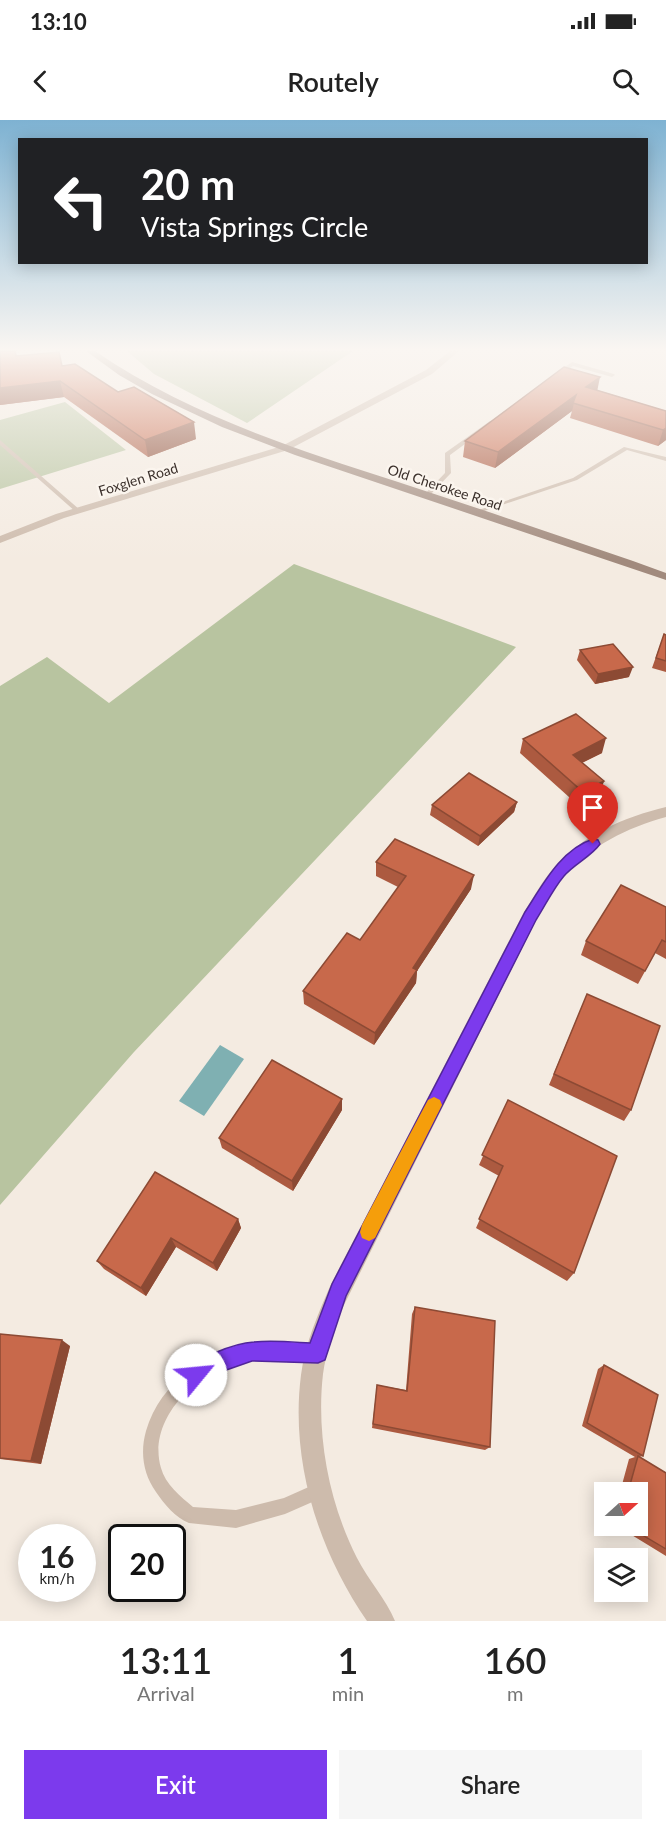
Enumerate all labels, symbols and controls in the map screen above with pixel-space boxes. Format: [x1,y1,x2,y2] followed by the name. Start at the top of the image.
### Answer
[30,8,87,35] text: 13:10
[24,65,57,98] icon: back
[287,65,379,98] text: Routely
[609,65,642,98] icon: search
[141,159,235,209] text: 20 m
[42,162,120,240] icon: left
[141,210,368,243] text: Vista Springs Circle
[96,459,180,499] street label: Foxglen Road
[386,460,504,514] street label: Old Cherokee Road
[567,782,618,844] pin
[576,791,609,824] icon: arrive
[164,1343,228,1407] position arrow
[594,1482,648,1536] north arrow
[594,1482,648,1602] map controls
[108,1524,186,1602] speed limit sign: 20
[40,1538,74,1574] text: 16
[594,1548,648,1602] button: layers
[39,1569,75,1587] text: km/h
[120,1638,212,1682] text: 13:11
[338,1638,358,1682] text: 1
[484,1638,546,1682] text: 160
[137,1681,195,1705] text: Arrival
[332,1681,364,1705] text: min
[507,1681,523,1705] text: m
[24,1750,327,1819] button: Exit
[339,1750,642,1819] button: Share

